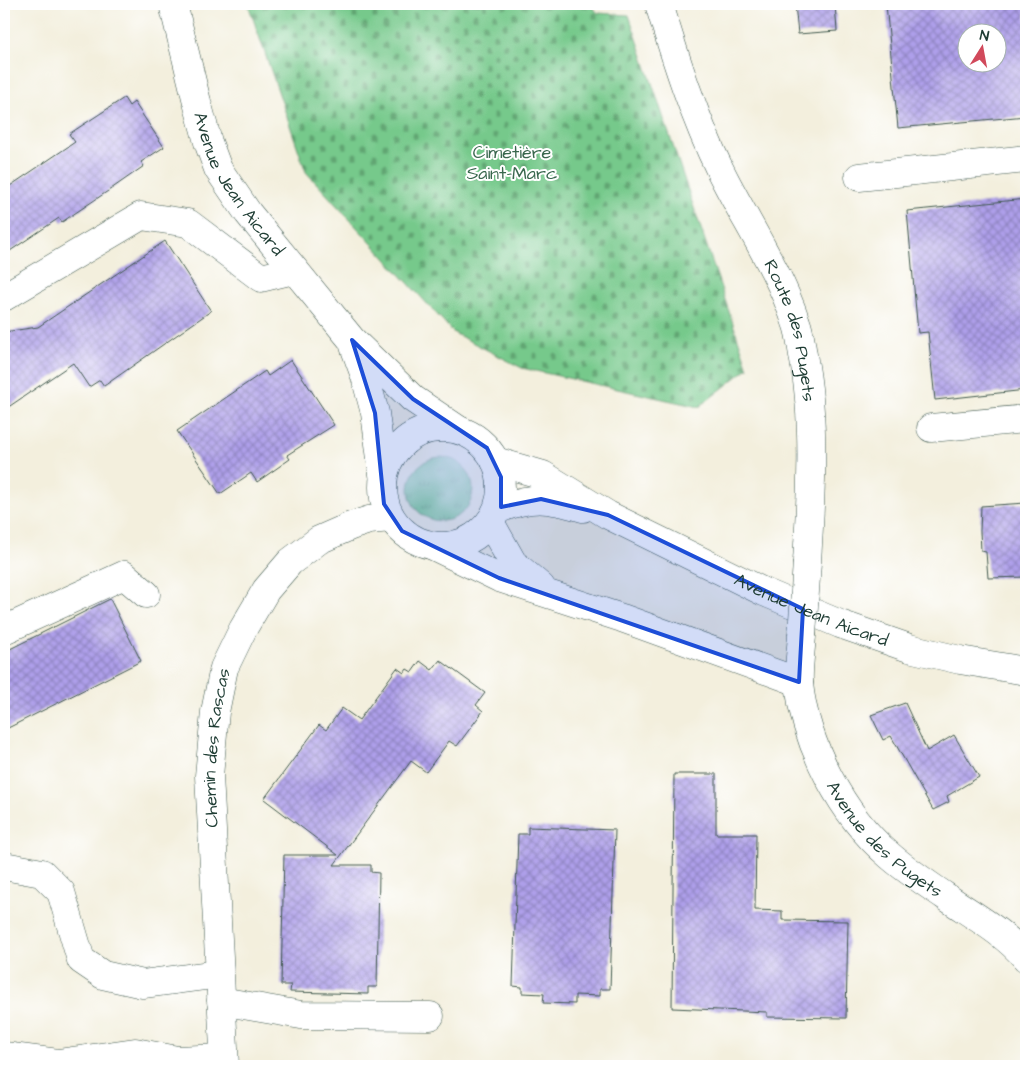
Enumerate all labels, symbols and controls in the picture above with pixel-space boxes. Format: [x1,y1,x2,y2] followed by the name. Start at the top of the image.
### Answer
[958,22,1008,72] north arrow
[978,26,991,47] text: N
[187,109,290,261] street label: Avenue Jean Aicard
[467,140,557,186] park label: Cimetière Saint-Marc
[758,255,821,403] street label: Route des Pugets
[730,567,892,653] street label: Avenue Jean Aicard
[197,666,237,828] street label: Chemin des Rascas
[820,777,947,904] street label: Avenue des Pugets

